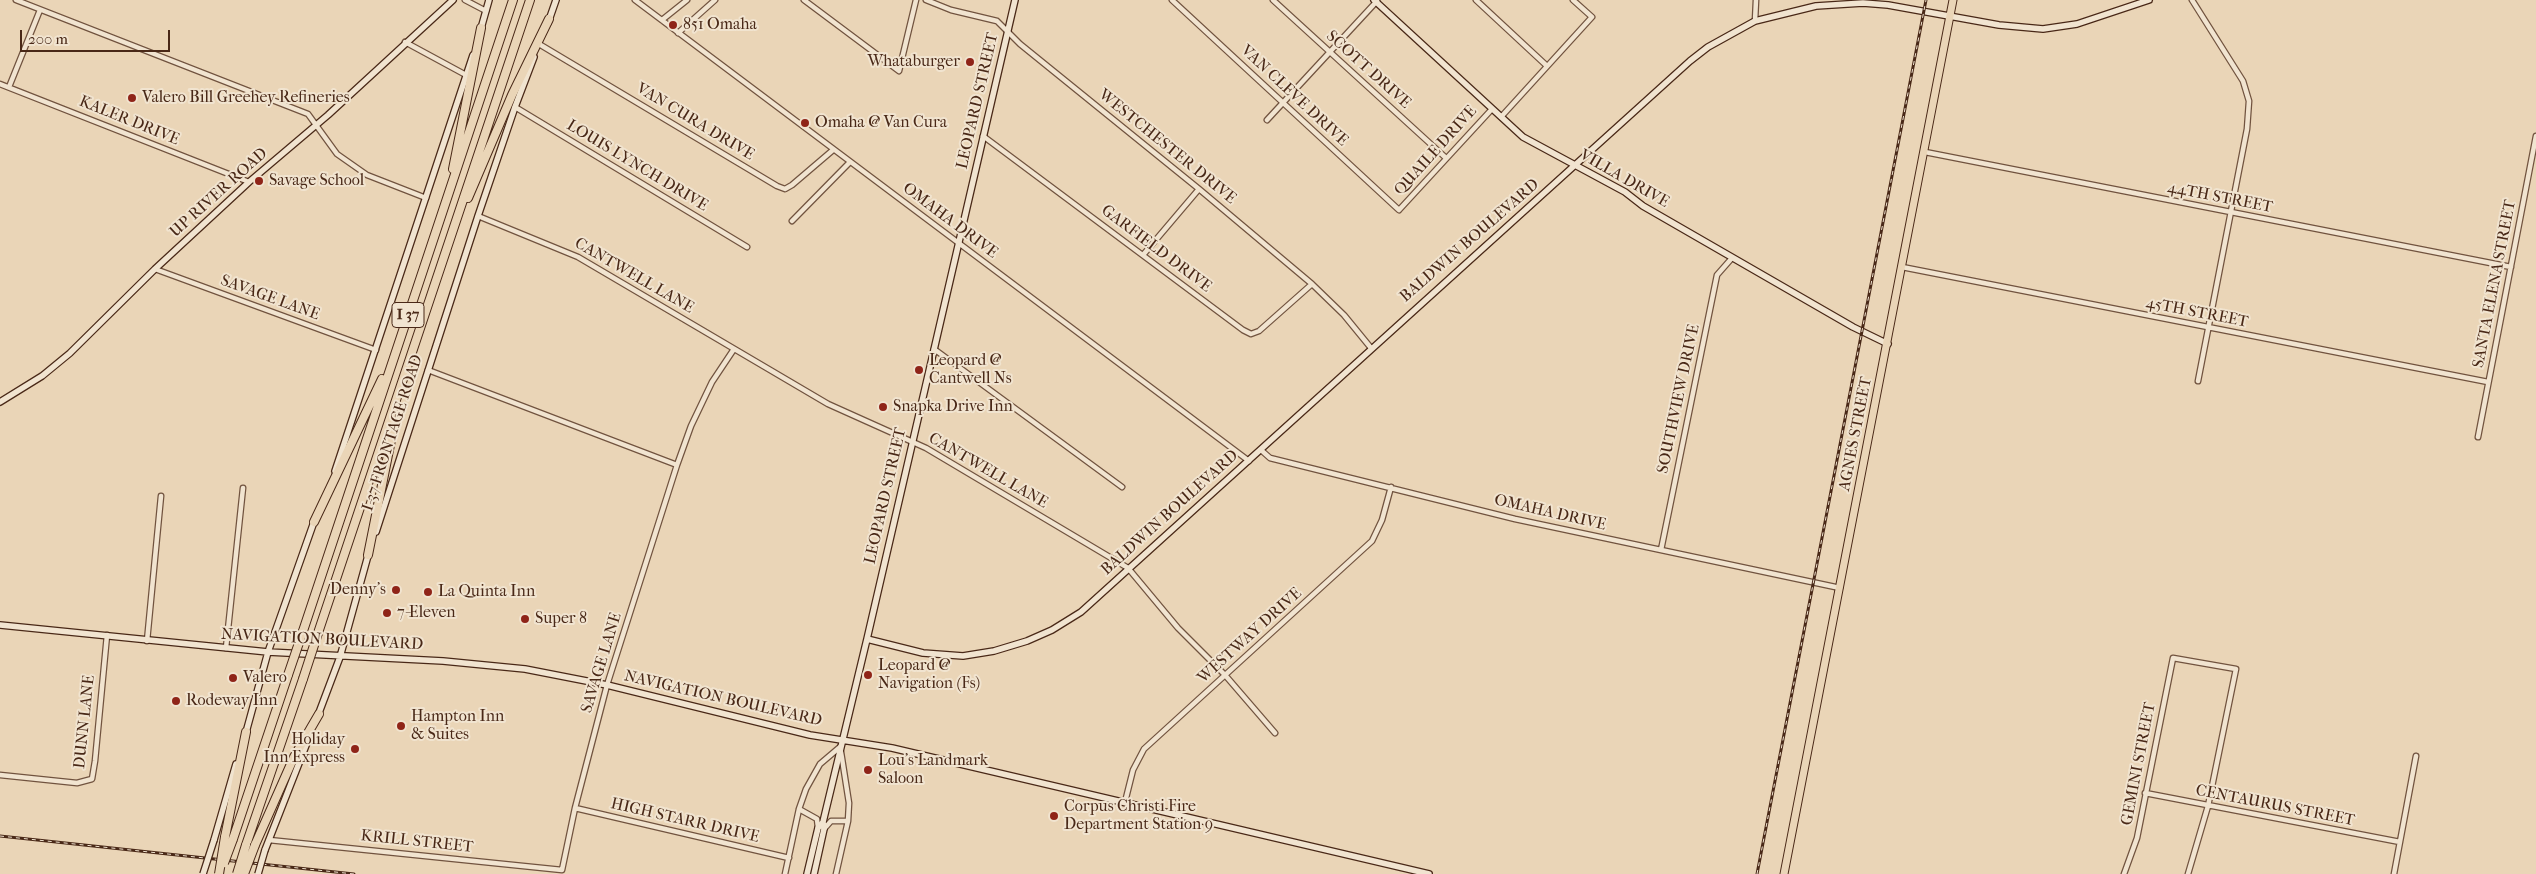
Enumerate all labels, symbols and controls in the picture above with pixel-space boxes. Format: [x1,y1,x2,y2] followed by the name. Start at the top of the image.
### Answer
[683,15,757,35] place label: 851 Omaha
[667,19,679,31] marker: 851 Omaha
[22,20,172,52] scale bar
[1322,27,1414,113] street label: SCOTT DRIVE
[28,30,68,48] text: 200 m
[953,31,1003,171] street label: LEOPARD STREET
[1236,41,1352,151] street label: VAN CLEVE DRIVE
[867,52,960,72] place label: Whataburger
[964,56,976,68] marker: Whataburger
[633,79,757,165] street label: VAN CURA DRIVE
[1094,86,1240,208] street label: WESTCHESTER DRIVE
[142,88,350,108] place label: Valero Bill Greehey Refineries
[76,92,182,150] street label: KALER DRIVE
[126,92,138,104] marker: Valero Bill Greehey Refineries
[1391,102,1481,200] street label: QUAILE DRIVE
[815,113,947,133] place label: Omaha @ Van Cura
[563,116,711,216] street label: LOUIS LYNCH DRIVE
[799,117,811,129] marker: Omaha @ Van Cura
[166,144,272,242] street label: UP RIVER ROAD
[1576,146,1672,212] street label: VILLA DRIVE
[269,171,364,191] place label: Savage School
[253,175,265,187] marker: Savage School
[1396,175,1544,307] street label: BALDWIN BOULEVARD
[2166,178,2274,218] street label: 44TH STREET
[899,179,1001,263] street label: OMAHA DRIVE
[2469,198,2521,370] street label: SANTA ELENA STREET
[1097,201,1215,297] street label: GARFIELD DRIVE
[571,234,697,318] street label: CANTWELL LANE
[218,271,322,325] street label: SAVAGE LANE
[2144,294,2250,332] street label: 45TH STREET
[392,302,424,328] road number: I 37
[1654,323,1704,475] street label: SOUTHVIEW DRIVE
[929,351,1012,389] place label: Leopard @ Cantwell Ns
[359,352,427,514] street label: I-37 FRONTAGE ROAD
[913,364,925,376] marker: Leopard @ Cantwell Ns
[1836,375,1876,493] street label: AGNES STREET
[893,397,1013,417] place label: Snapka Drive Inn
[877,401,889,413] marker: Snapka Drive Inn
[861,426,911,566] street label: LEOPARD STREET
[925,429,1051,513] street label: CANTWELL LANE
[1097,446,1243,580] street label: BALDWIN BOULEVARD
[1492,491,1608,535] street label: OMAHA DRIVE
[330,580,386,600] place label: Denny's
[438,582,535,602] place label: La Quinta Inn
[390,584,402,596] marker: Denny's
[1194,584,1306,688] street label: WESTWAY DRIVE
[422,586,434,598] marker: La Quinta Inn
[397,603,456,623] place label: 7-Eleven
[381,607,393,619] marker: 7-Eleven
[535,609,587,629] place label: Super 8
[578,611,626,715] street label: SAVAGE LANE
[519,613,531,625] marker: Super 8
[220,625,424,655] street label: NAVIGATION BOULEVARD
[878,656,980,694] place label: Leopard @ Navigation (Fs)
[622,667,824,731] street label: NAVIGATION BOULEVARD
[243,668,287,688] place label: Valero
[862,669,874,681] marker: Leopard @ Navigation (Fs)
[227,672,239,684] marker: Valero
[71,674,99,770] street label: DUNN LANE
[186,691,278,711] place label: Rodeway Inn
[170,695,182,707] marker: Rodeway Inn
[2118,701,2160,827] street label: GEMINI STREET
[411,707,504,745] place label: Hampton Inn & Suites
[395,720,407,732] marker: Hampton Inn & Suites
[264,730,345,768] place label: Holiday Inn Express
[349,743,361,755] marker: Holiday Inn Express
[878,751,988,789] place label: Lou's Landmark Saloon
[862,764,874,776] marker: Lou's Landmark Saloon
[2194,781,2356,831] street label: CENTAURUS STREET
[609,795,761,847] street label: HIGH STARR DRIVE
[1064,797,1213,835] place label: Corpus Christi Fire Department Station 9
[1048,810,1060,822] marker: Corpus Christi Fire Department Station 9
[360,827,474,857] street label: KRILL STREET

